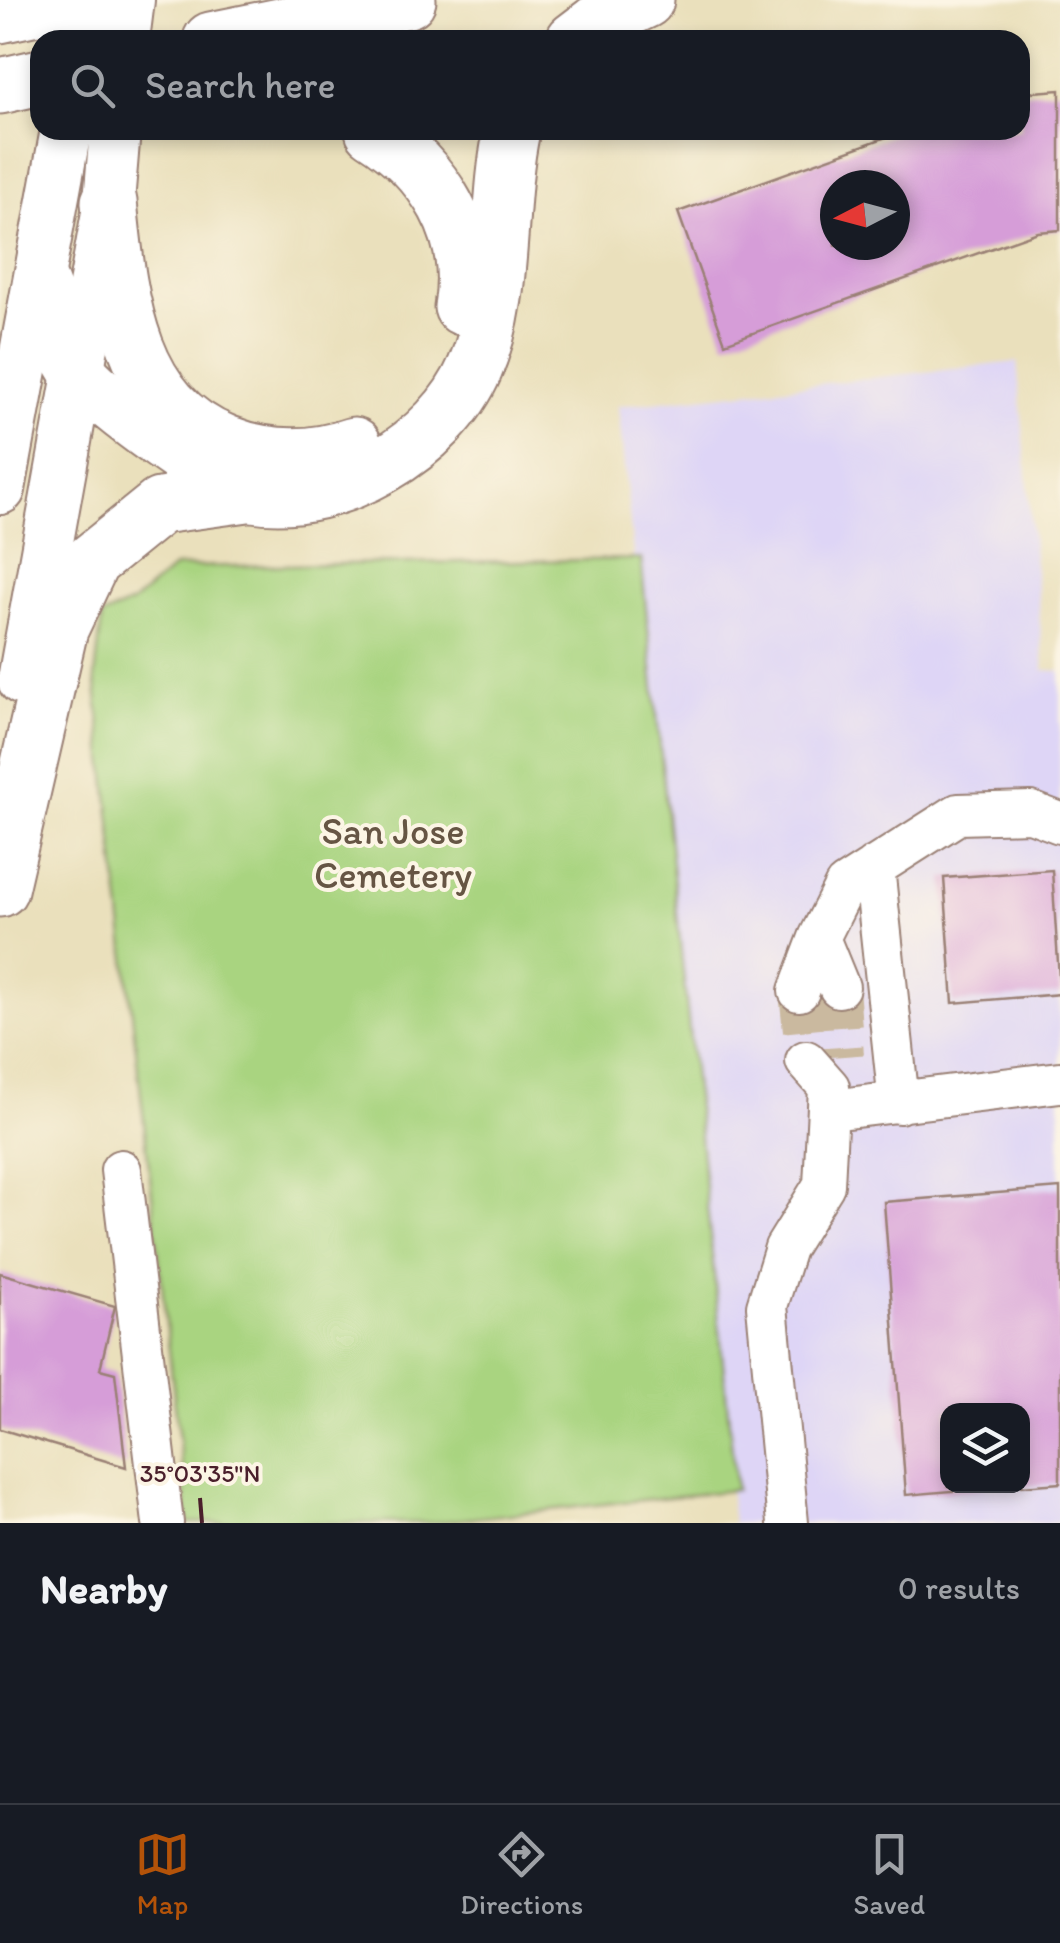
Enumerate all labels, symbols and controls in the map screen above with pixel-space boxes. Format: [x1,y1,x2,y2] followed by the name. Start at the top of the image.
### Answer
[30,30,1030,140] search box
[65,58,120,113] icon: search
[145,62,336,108] text: Search here
[820,170,910,260] north arrow
[314,808,472,898] park label: San Jose Cemetery
[940,1403,1030,1493] map controls
[940,1403,1030,1493] button: layers
[140,1458,260,1488] text: 35°03'35"N
[40,1563,167,1614] text: Nearby
[898,1569,1020,1607] text: 0 results
[135,1827,190,1921] tab: Map
[460,1827,583,1921] tab: Directions
[853,1827,925,1921] tab: Saved

